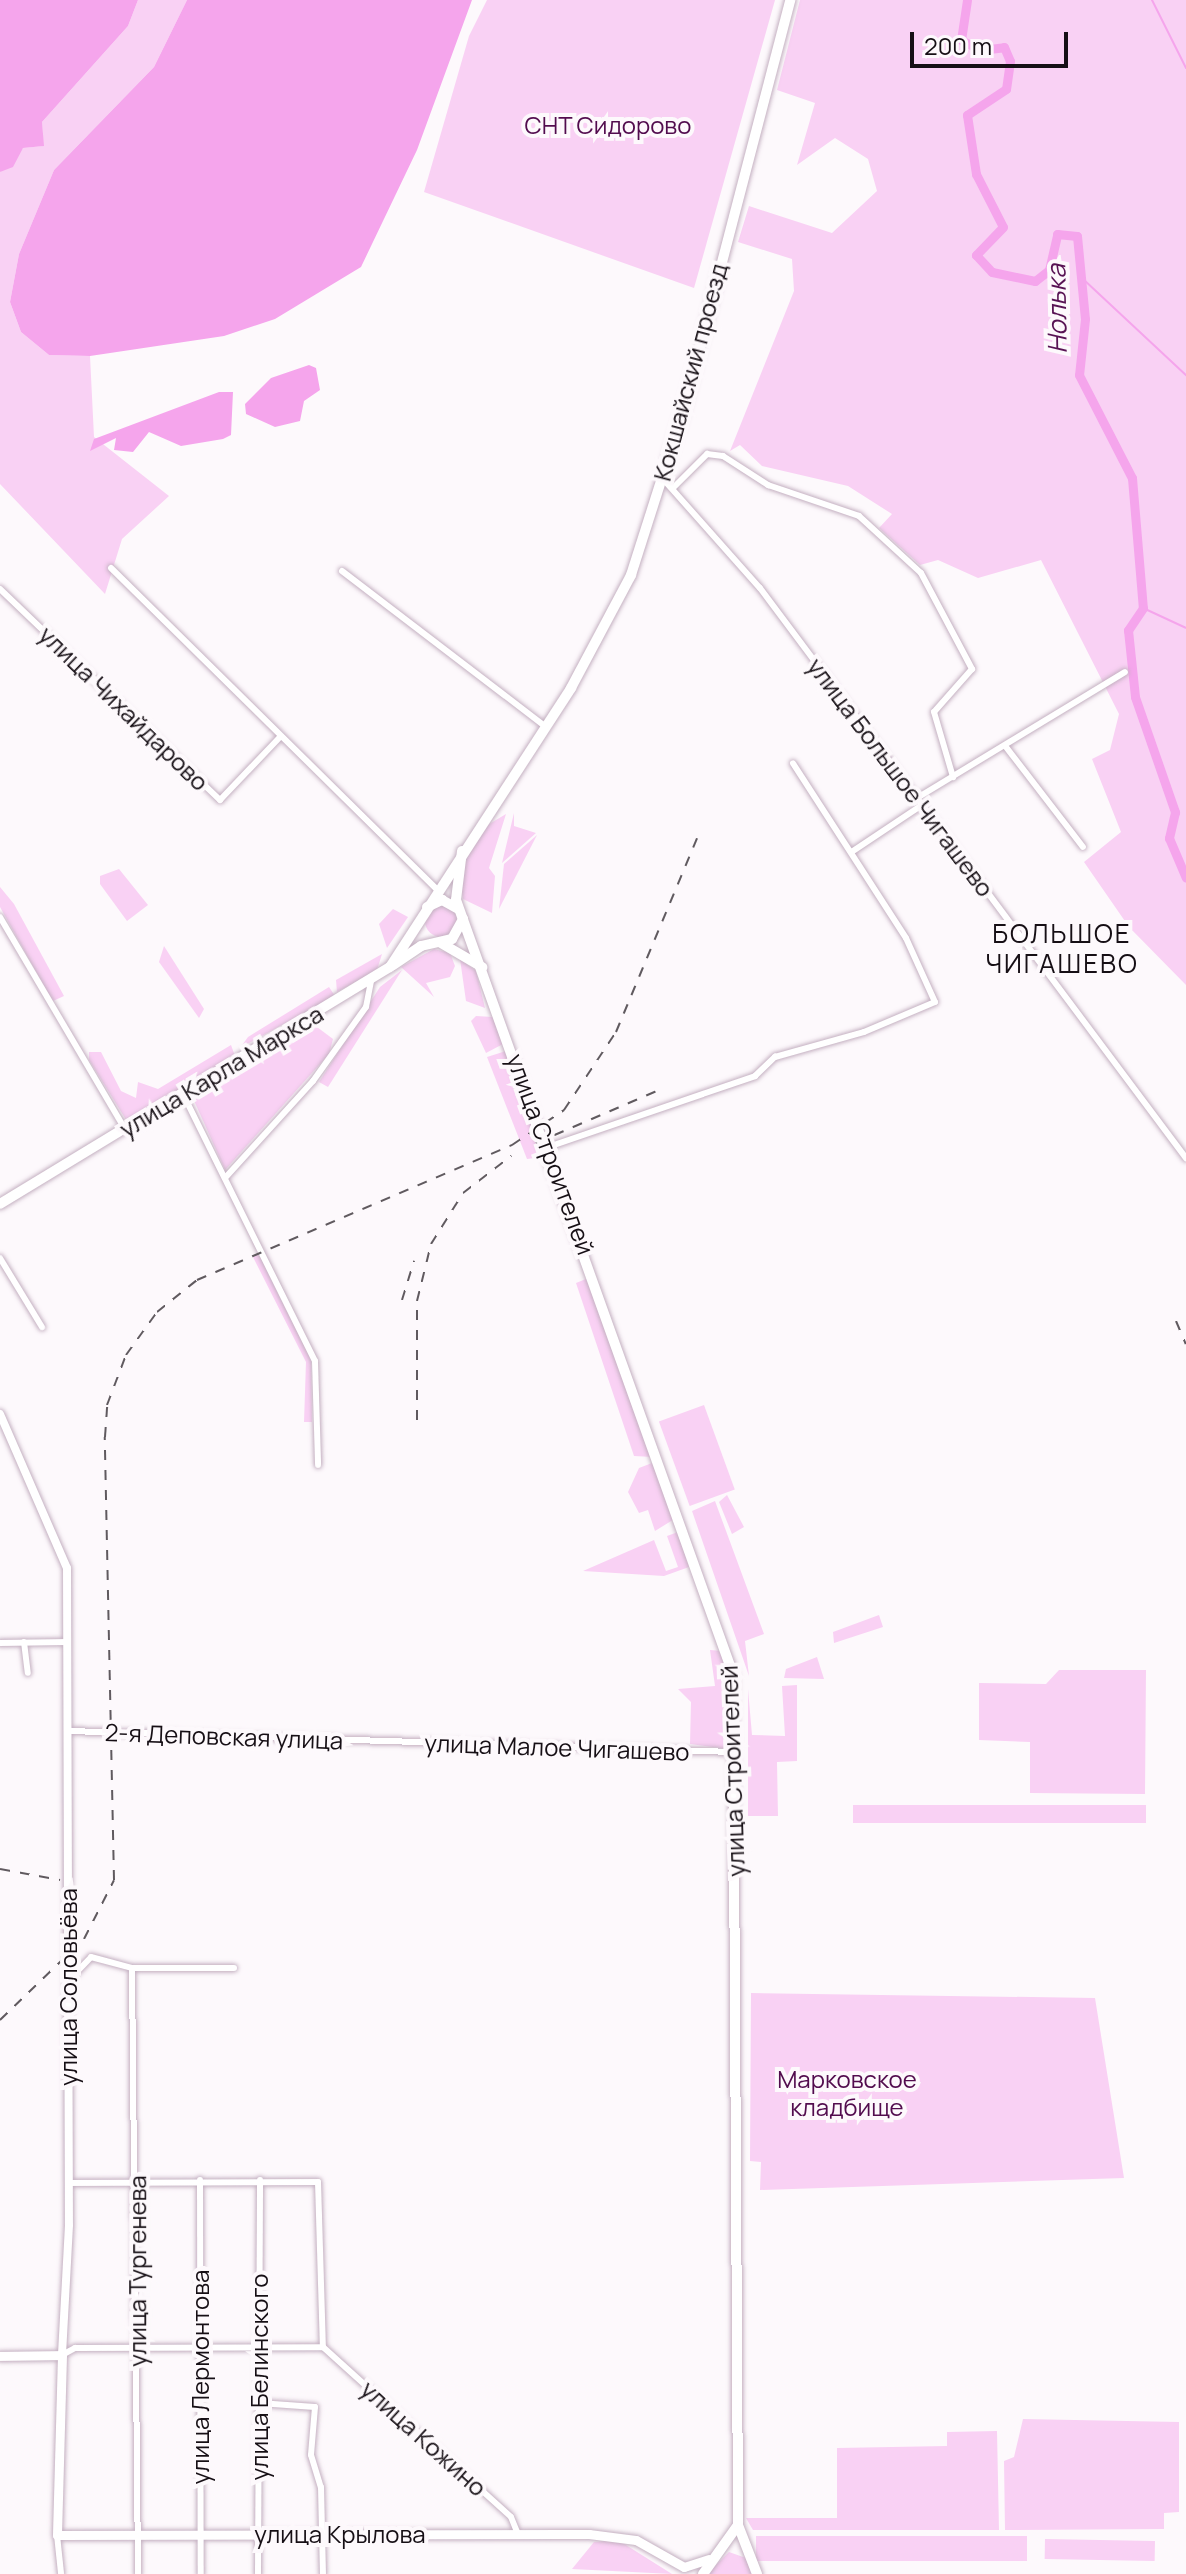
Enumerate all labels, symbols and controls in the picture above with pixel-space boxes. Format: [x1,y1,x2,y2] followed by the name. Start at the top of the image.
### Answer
[914,16,1072,66] scale bar
[924,29,992,62] text: 200 m
[524,111,692,139] park label: СНТ Сидорово
[647,260,733,484] street label: Кокшайский проезд
[1041,264,1073,354] water label: Нолька
[33,620,215,796] street label: улица Чихайдарово
[802,652,1000,902] street label: улица Большое Чигашево
[985,918,1139,980] district label: БОЛЬШОЕ ЧИГАШЕВО
[114,999,328,1143] street label: улица Карла Маркса
[501,1050,601,1258] street label: улица Строителей
[714,1665,750,1877] street label: улица Строителей
[104,1717,344,1755] street label: 2-я Деповская улица
[424,1728,690,1766] street label: улица Малое Чигашево
[54,1888,82,2086] street label: улица Соловьёва
[777,2065,917,2121] park label: Марковское кладбище
[123,2175,151,2367] street label: улица Тургенева
[186,2270,214,2484] street label: улица Лермонтова
[245,2273,273,2481] street label: улица Белинского
[355,2374,493,2502] street label: улица Кожино
[254,2520,426,2548] street label: улица Крылова

